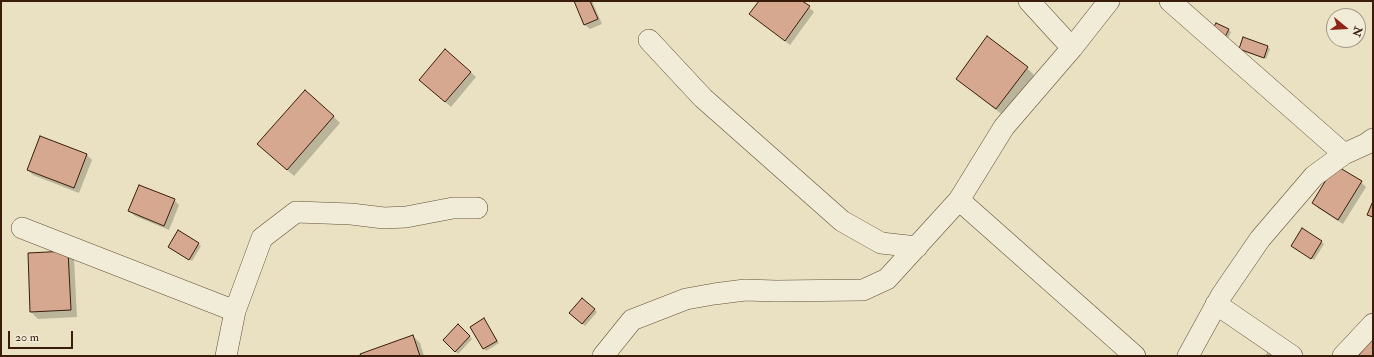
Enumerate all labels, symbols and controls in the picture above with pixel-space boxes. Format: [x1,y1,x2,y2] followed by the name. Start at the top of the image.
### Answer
[1326,8,1366,48] north arrow
[1349,25,1365,38] text: N
[10,323,75,349] scale bar
[15,330,39,345] text: 20 m

